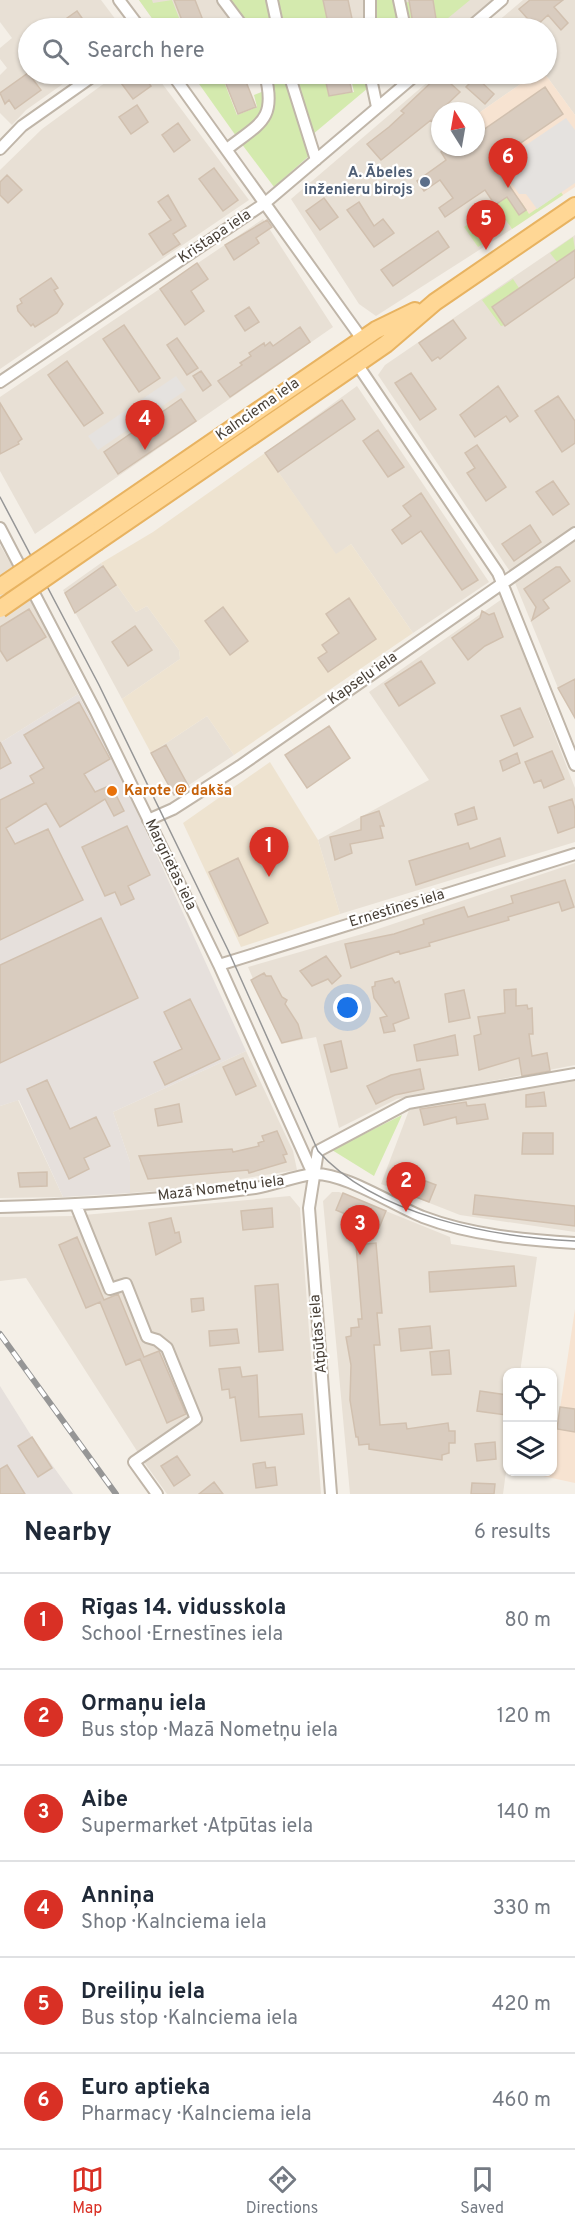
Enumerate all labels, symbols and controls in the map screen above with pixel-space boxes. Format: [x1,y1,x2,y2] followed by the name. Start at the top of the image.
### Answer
[18,18,557,84] search box
[39,35,72,68] icon: search
[87,38,205,65] text: Search here
[431,102,485,156] north arrow
[488,138,528,188] pin: 6
[304,163,413,200] place label: A. Ābeles inženieru birojs
[418,175,432,189] marker: A. Ābeles inženieru birojs
[466,200,506,250] pin: 5
[175,206,255,268] street label: Kristapa iela
[213,374,303,446] street label: Kalnciema iela
[126,400,164,450] pin: 4
[325,648,401,710] street label: Kapseļu iela
[124,782,232,801] place label: Karote @ dakša
[105,784,119,798] marker: Karote @ dakša
[140,816,200,914] street label: Margrietas iela
[250,828,288,877] pin: 1
[347,885,447,933] street label: Ernestīnes iela
[333,993,362,1022] your location
[386,1162,426,1212] pin: 2
[157,1172,285,1206] street label: Mazā Nometņu iela
[340,1206,380,1255] pin: 3
[306,1293,332,1375] street label: Atpūtas iela
[503,1368,557,1476] map controls
[503,1368,557,1422] button: locate
[503,1422,557,1476] button: layers
[24,1517,112,1550] text: Nearby
[474,1520,551,1546] text: 6 results
[81,1595,286,1622] text: Rīgas 14. vidusskola
[40,1608,48,1634] text: 1
[505,1608,551,1634] text: 80 m
[81,1622,283,1648] text: School · Ernestīnes iela
[81,1691,206,1718] text: Ormaņu iela
[37,1704,50,1730] text: 2
[497,1704,551,1730] text: 120 m
[81,1718,338,1744] text: Bus stop · Mazā Nometņu iela
[81,1787,128,1814] text: Aibe
[38,1800,50,1826] text: 3
[497,1800,551,1826] text: 140 m
[81,1814,313,1840] text: Supermarket · Atpūtas iela
[81,1883,154,1910] text: Anniņa
[37,1896,50,1922] text: 4
[493,1896,551,1922] text: 330 m
[81,1910,266,1936] text: Shop · Kalnciema iela
[81,1979,205,2006] text: Dreiliņu iela
[37,1992,50,2018] text: 5
[492,1992,551,2018] text: 420 m
[81,2006,298,2032] text: Bus stop · Kalnciema iela
[81,2075,210,2102] text: Euro aptieka
[37,2088,50,2114] text: 6
[492,2088,551,2114] text: 460 m
[81,2102,312,2128] text: Pharmacy · Kalnciema iela
[71,2163,104,2219] tab: Map
[246,2163,318,2219] tab: Directions
[460,2163,504,2219] tab: Saved

